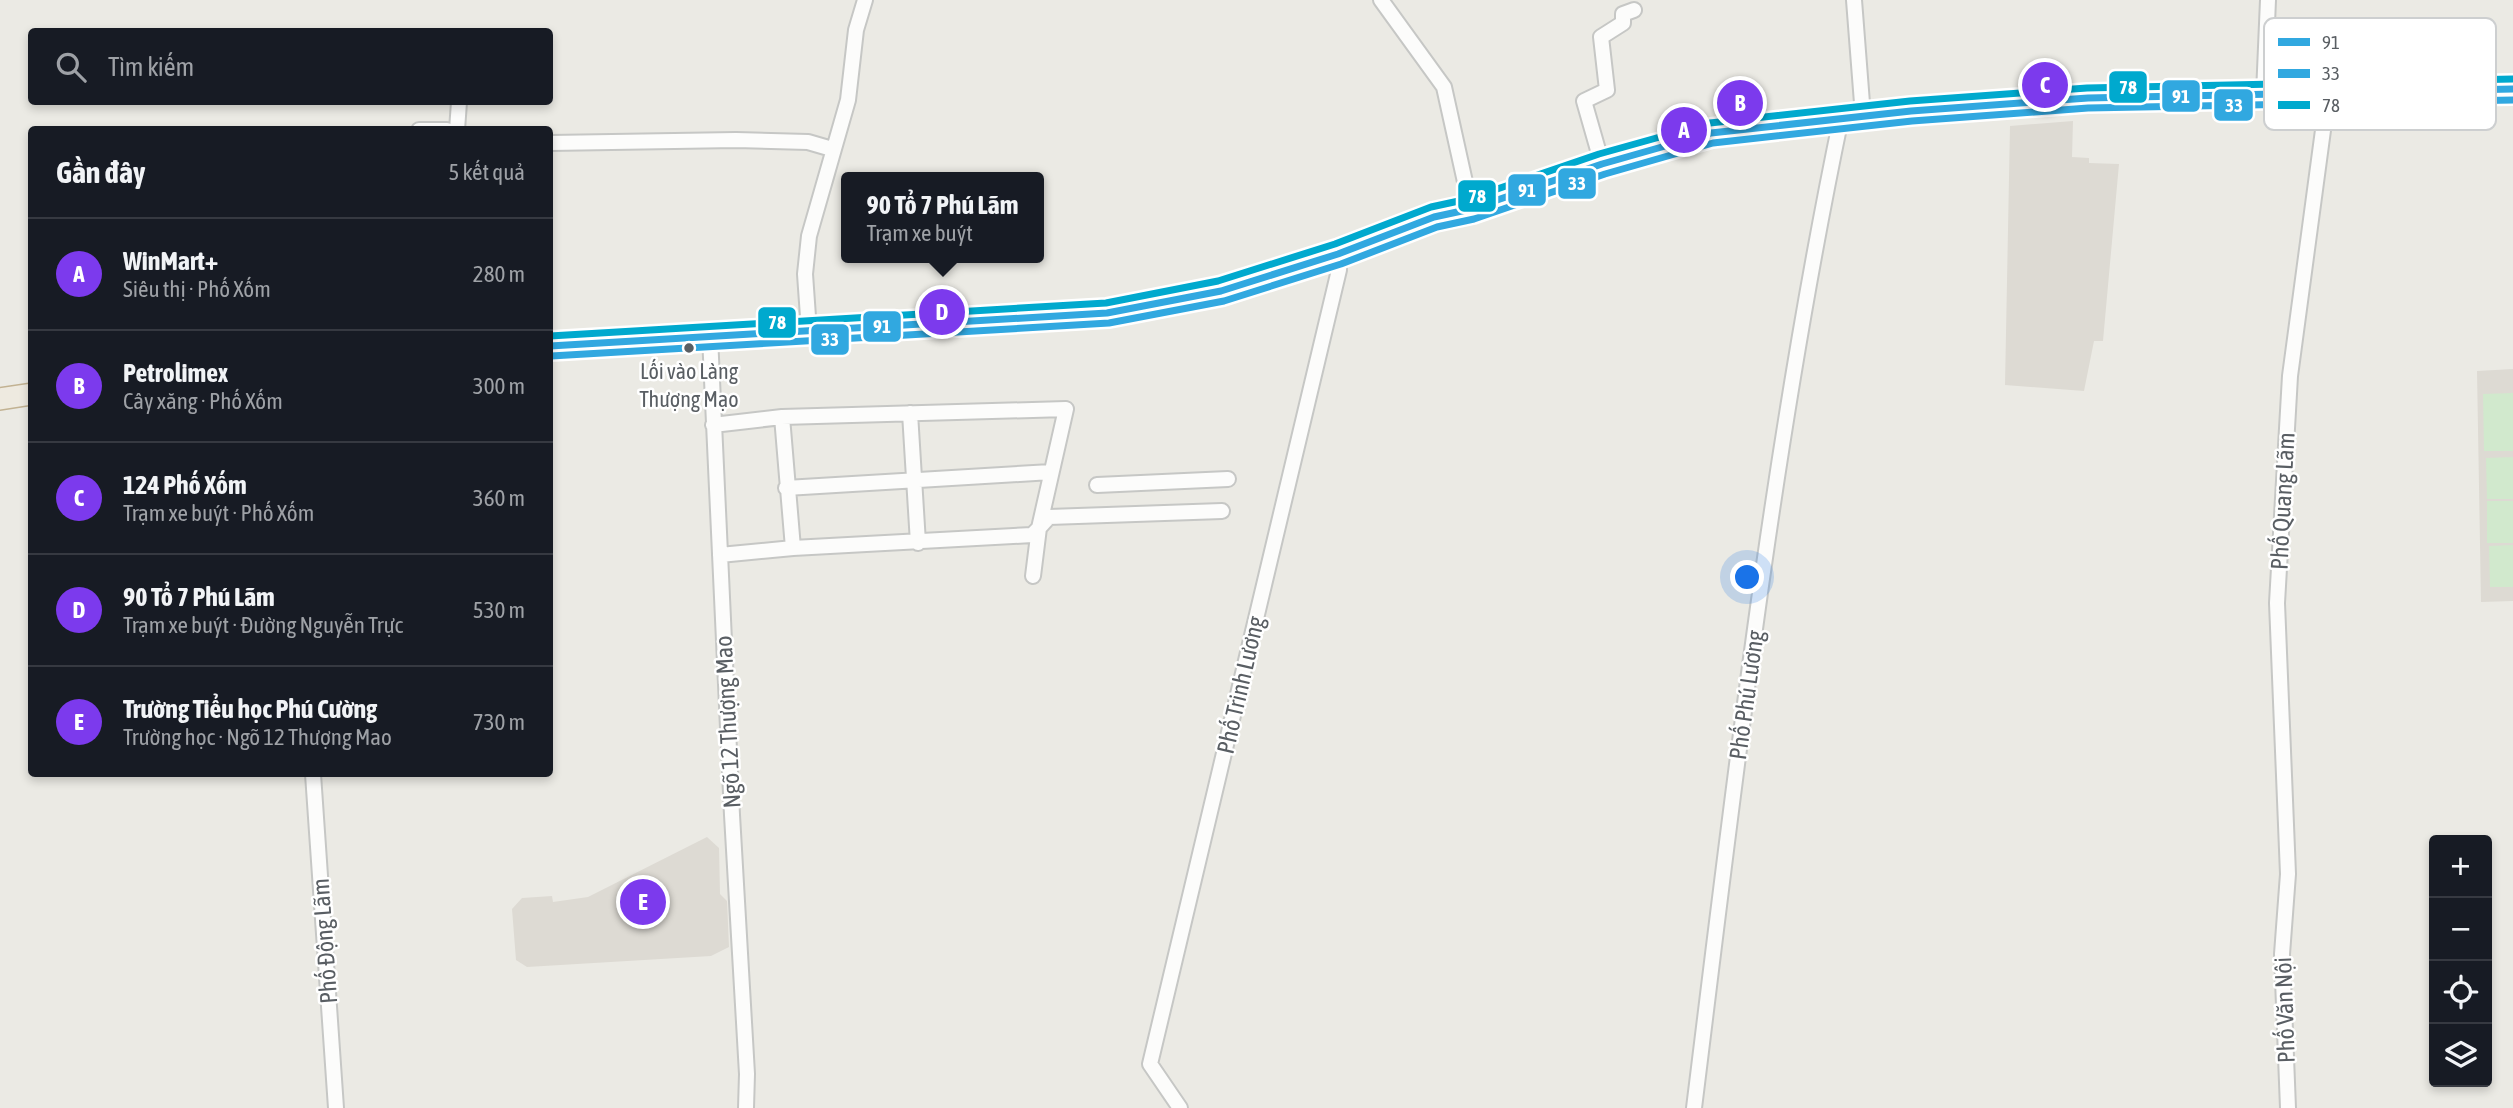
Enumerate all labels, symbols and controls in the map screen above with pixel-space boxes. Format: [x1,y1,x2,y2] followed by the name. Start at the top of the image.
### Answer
[2264,18,2496,130] legend
[28,28,553,105] search box
[2322,31,2340,53] text: 91
[52,48,90,86] icon: search
[108,52,194,82] text: Tìm kiếm
[2022,59,2068,111] pin: C
[2322,62,2340,84] text: 33
[2108,70,2148,104] line badge: 78
[2119,76,2137,98] text: 78
[1717,77,1763,129] pin: B
[2161,79,2201,113] line badge: 91
[2172,85,2190,107] text: 91
[2213,88,2254,122] line badge: 33
[2225,94,2243,116] text: 33
[2322,94,2340,116] text: 78
[1661,104,1707,156] pin: A
[56,155,145,189] text: Gần đây
[448,159,525,185] text: 5 kết quả
[1557,167,1597,200] line badge: 33
[841,172,1044,263] popup
[1568,172,1586,194] text: 33
[1507,173,1547,207] line badge: 91
[1457,179,1497,213] line badge: 78
[1518,179,1536,201] text: 91
[1468,185,1486,207] text: 78
[867,190,1018,220] text: 90 Tổ 7 Phú Lãm
[867,220,973,246] text: Trạm xe buýt
[123,246,218,276] text: WinMart+
[73,261,85,287] text: A
[473,261,525,287] text: 280 m
[123,276,271,302] text: Siêu thị · Phố Xốm
[919,286,965,338] pin: D
[757,306,797,339] line badge: 78
[862,310,902,343] line badge: 91
[768,311,786,333] text: 78
[873,315,891,337] text: 91
[810,323,850,356] line badge: 33
[821,328,839,350] text: 33
[682,341,696,355] marker: Lối vào Làng Thượng Mạo
[123,358,228,388] text: Petrolimex
[639,358,739,412] place label: Lối vào Làng Thượng Mạo
[74,373,84,399] text: B
[473,373,525,399] text: 300 m
[123,388,283,414] text: Cây xăng · Phố Xốm
[2265,432,2300,570] street label: Phố Quang Lãm
[123,470,247,500] text: 124 Phố Xốm
[74,485,84,511] text: C
[473,485,525,511] text: 360 m
[123,500,314,526] text: Trạm xe buýt · Phố Xốm
[1730,560,1764,594] your location
[123,582,275,612] text: 90 Tổ 7 Phú Lãm
[73,597,85,623] text: D
[473,597,525,623] text: 530 m
[123,612,403,638] text: Trạm xe buýt · Đường Nguyễn Trực
[1212,613,1270,756] street label: Phố Trinh Lương
[1724,628,1769,761] street label: Phố Phú Lương
[709,635,746,809] street label: Ngõ 12 Thượng Mao
[123,694,377,724] text: Trường Tiểu học Phú Cường
[74,709,84,735] text: E
[473,709,525,735] text: 730 m
[123,724,392,750] text: Trường học · Ngõ 12 Thượng Mao
[2429,835,2492,1087] map controls
[2429,835,2492,898] button: +
[620,876,666,928] pin: E
[307,877,342,1005] street label: Phố Động Lãm
[2429,898,2492,961] button: −
[2269,957,2300,1063] street label: Phố Văn Nội
[2429,961,2492,1024] button: locate
[2429,1024,2492,1087] button: layers

